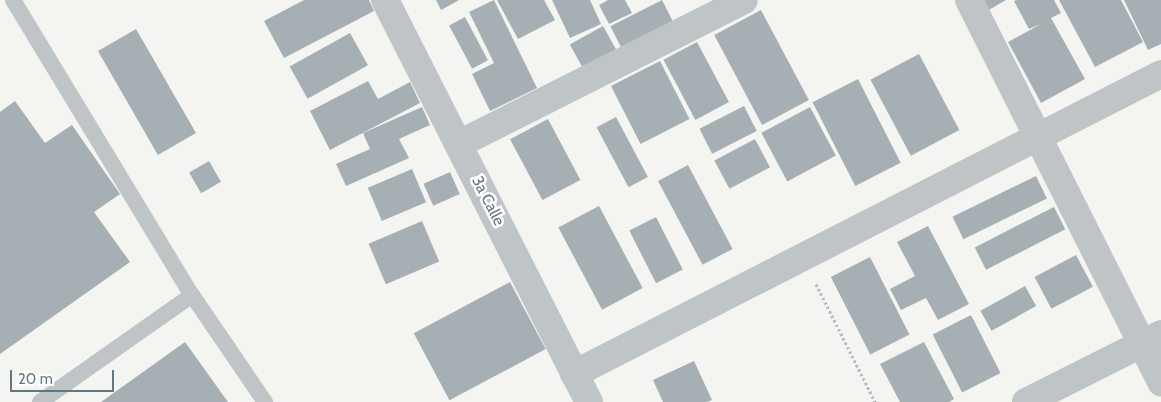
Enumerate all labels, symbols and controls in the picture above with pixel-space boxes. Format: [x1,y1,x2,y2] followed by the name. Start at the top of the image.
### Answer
[467,173,509,229] street label: 3a Calle
[12,360,116,392] scale bar
[18,370,53,388] text: 20 m

